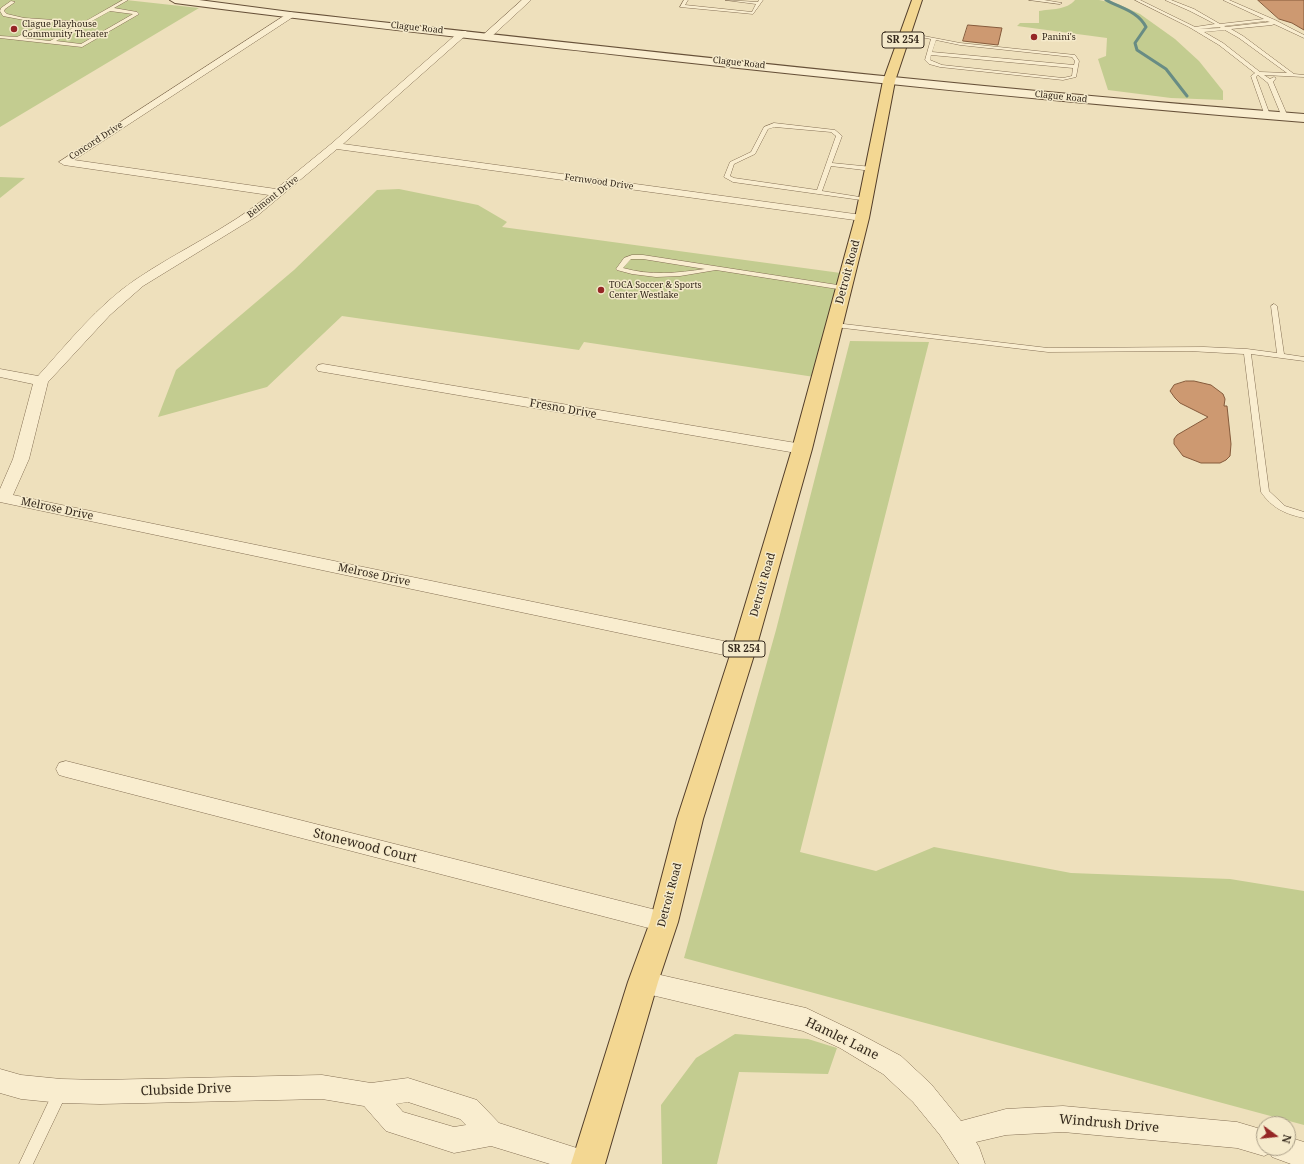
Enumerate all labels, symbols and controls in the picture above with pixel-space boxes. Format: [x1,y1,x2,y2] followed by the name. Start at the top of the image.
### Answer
[22,19,108,40] place label: Clague Playhouse Community Theater
[390,20,444,36] street label: Clague Road
[9,24,19,34] marker: Clague Playhouse Community Theater
[882,32,924,48] road number: SR 254
[1029,32,1039,42] marker: Panini's
[1042,32,1076,42] place label: Panini's
[712,55,766,71] street label: Clague Road
[1034,89,1088,105] street label: Clague Road
[67,120,125,162] street label: Concord Drive
[564,172,634,192] street label: Fernwood Drive
[245,174,301,220] street label: Belmont Drive
[833,238,863,306] street label: Detroit Road
[609,280,702,301] place label: TOCA Soccer & Sports Center Westlake
[596,285,606,295] marker: TOCA Soccer & Sports Center Westlake
[528,397,598,421] street label: Fresno Drive
[20,495,94,523] street label: Melrose Drive
[748,551,778,619] street label: Detroit Road
[337,561,411,589] street label: Melrose Drive
[723,641,765,657] road number: SR 254
[311,826,419,866] street label: Stonewood Court
[655,861,685,929] street label: Detroit Road
[803,1015,881,1063] street label: Hamlet Lane
[140,1081,232,1099] street label: Clubside Drive
[1058,1112,1160,1136] street label: Windrush Drive
[1256,1116,1296,1156] north arrow
[1279,1133,1295,1145] text: N

